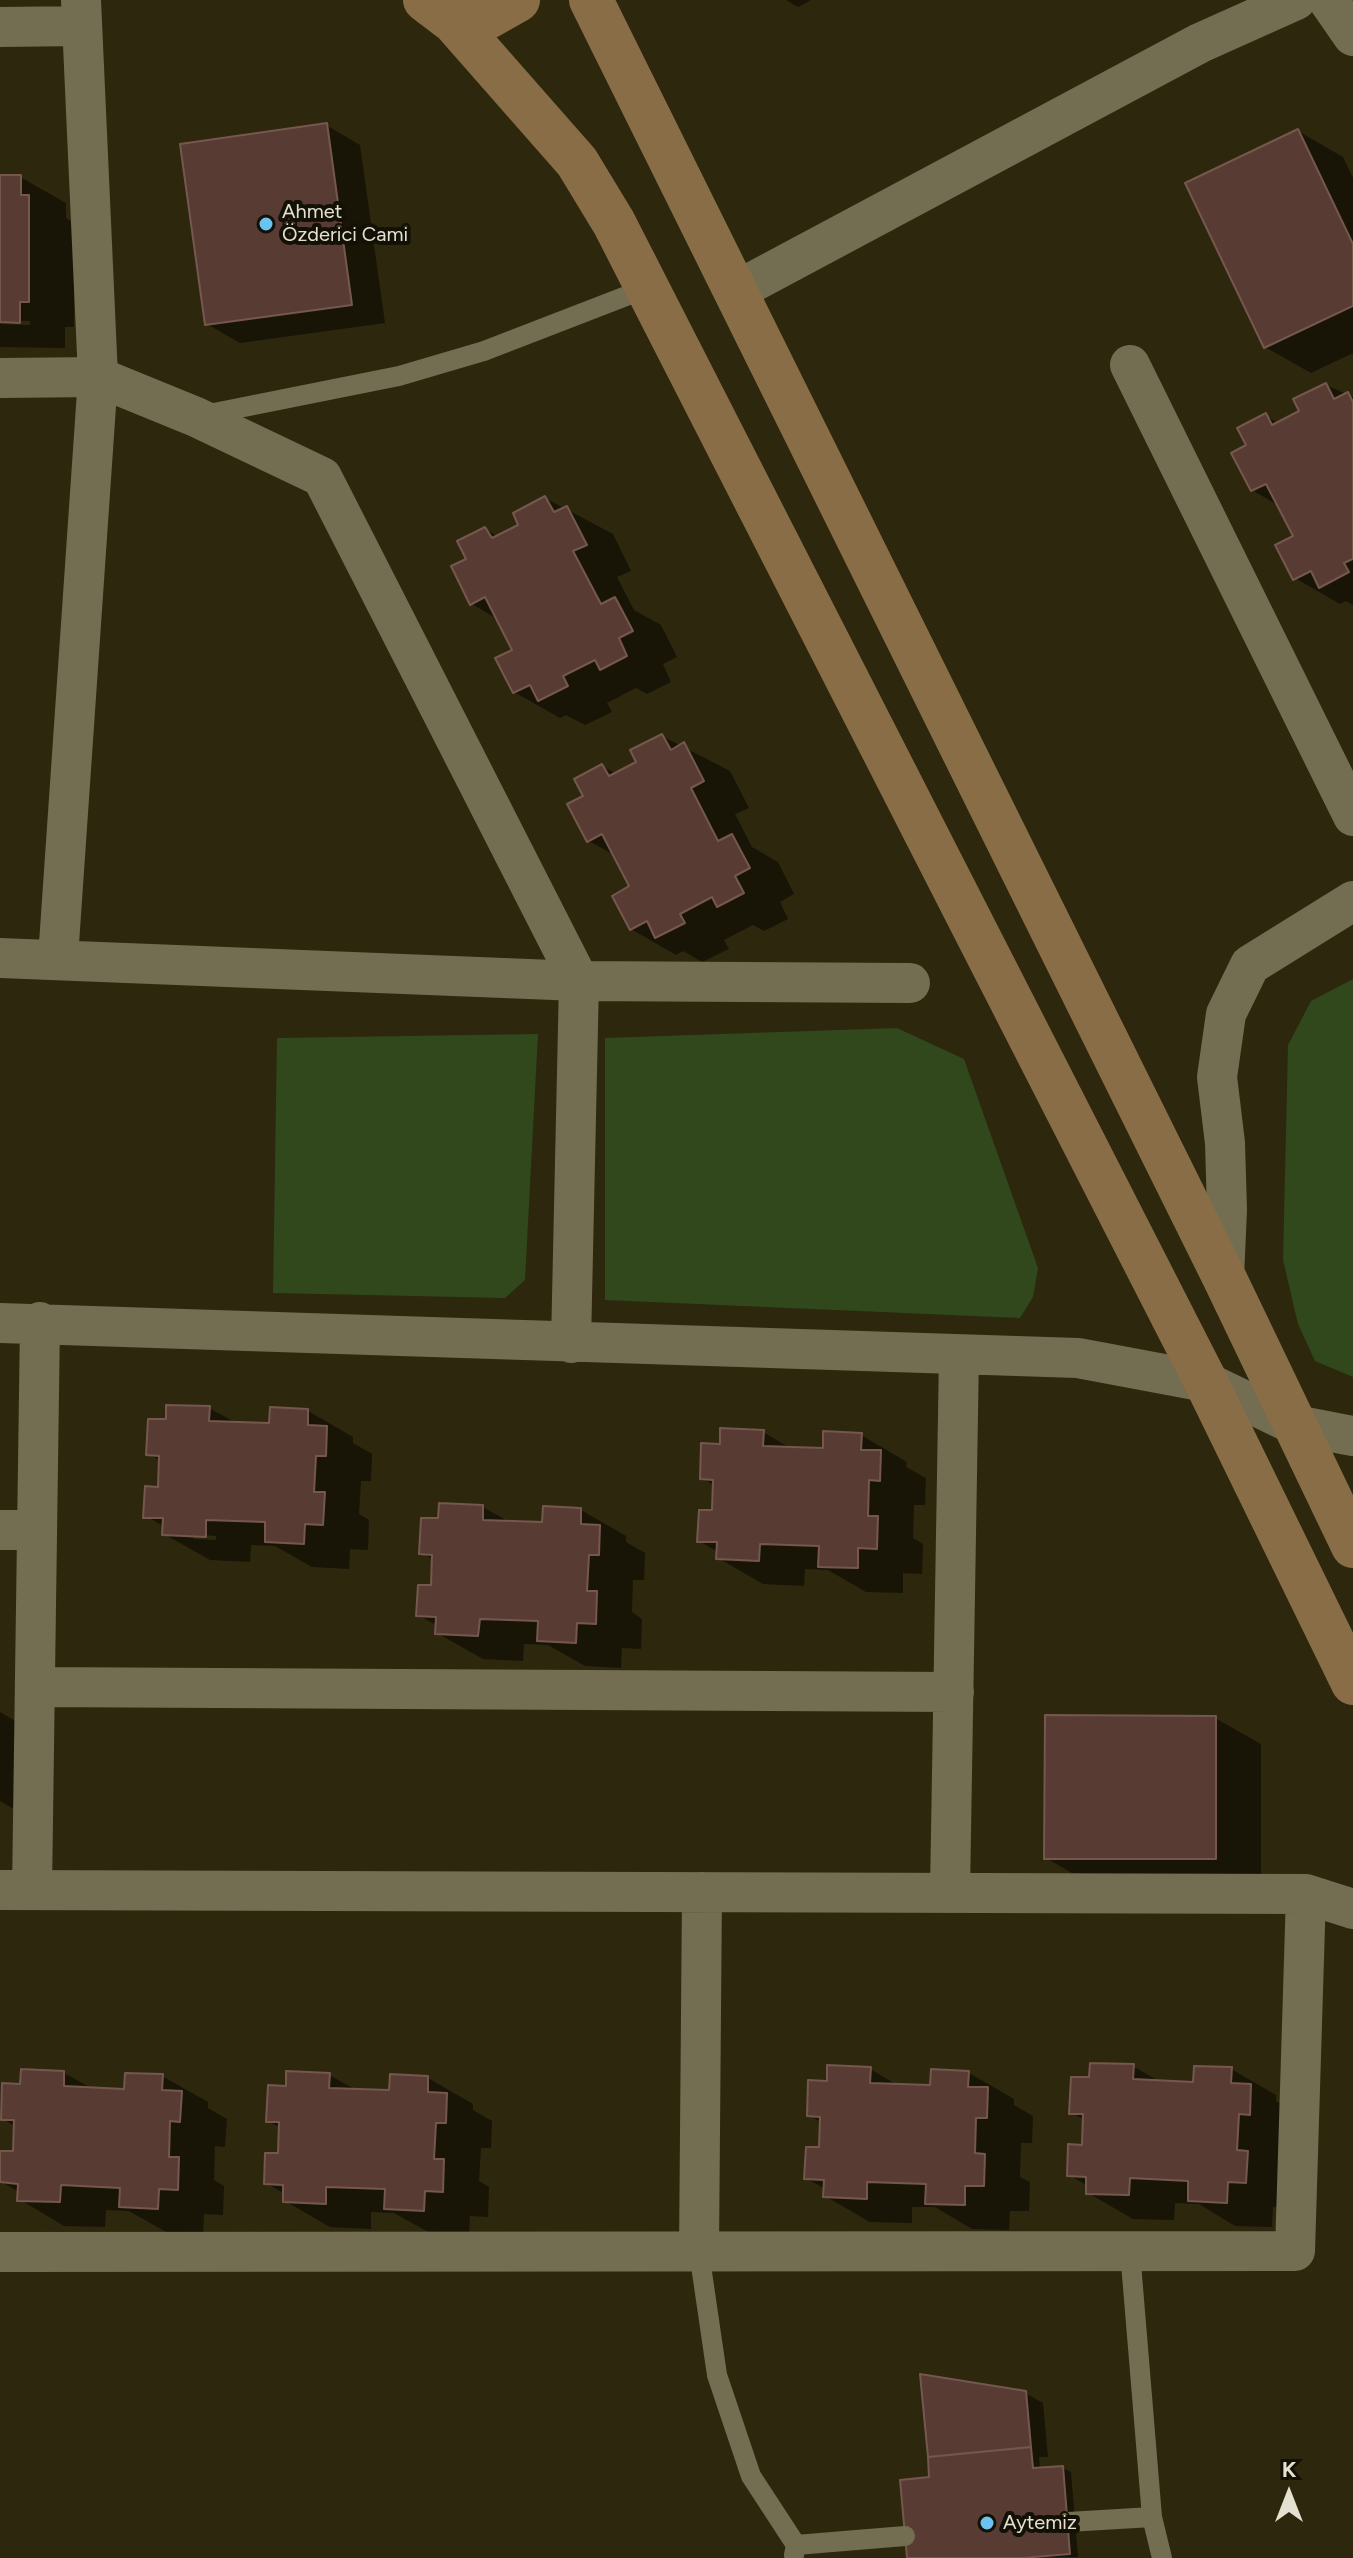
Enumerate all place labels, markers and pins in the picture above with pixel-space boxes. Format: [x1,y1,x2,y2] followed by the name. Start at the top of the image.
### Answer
[282,200,408,247] place label: Ahmet Özderici Cami
[257,215,275,233] marker: Ahmet Özderici Cami
[1003,2511,1077,2535] place label: Aytemiz
[978,2514,996,2532] marker: Aytemiz

